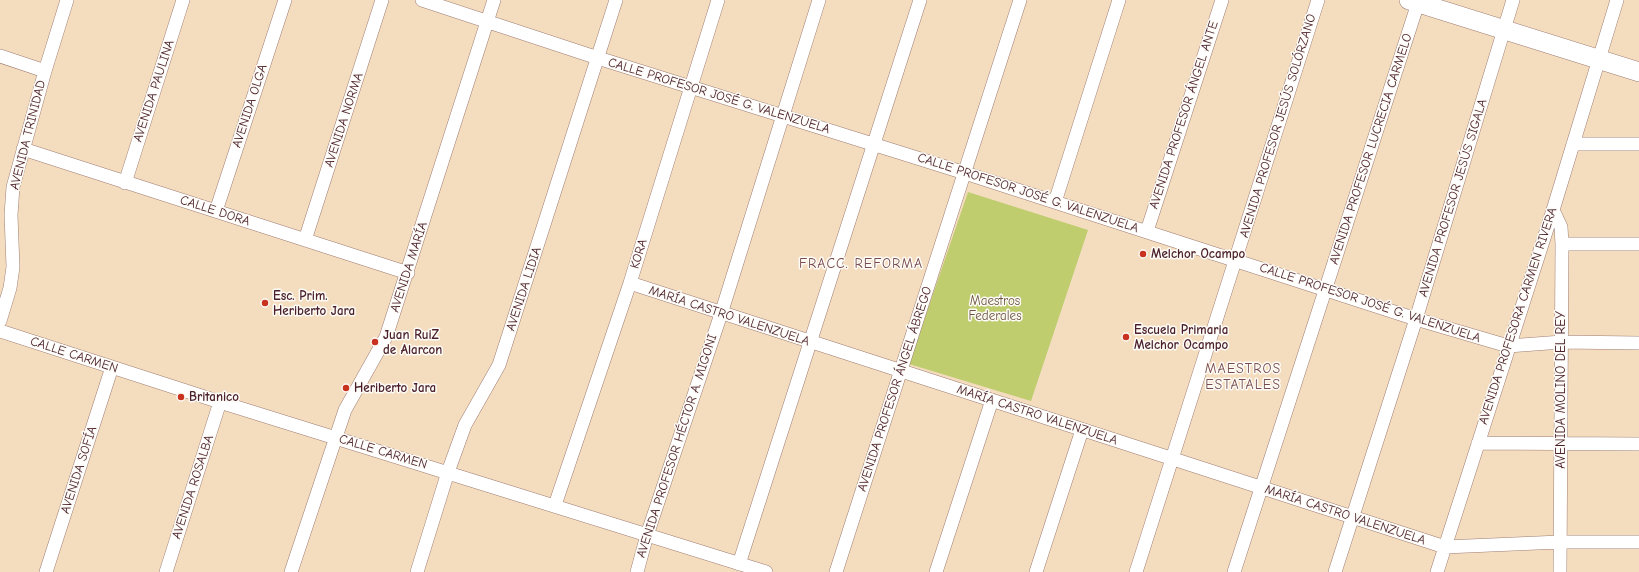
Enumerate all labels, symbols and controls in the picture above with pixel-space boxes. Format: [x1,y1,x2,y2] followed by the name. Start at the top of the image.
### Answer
[1236,12,1320,240] street label: AVENIDA PROFESOR JESÚS SOLÓRZANO
[1146,19,1222,211] street label: AVENIDA PROFESOR ÁNGEL ANTE
[1326,32,1416,266] street label: AVENIDA PROFESOR LUCRECIA CARMELO
[130,38,178,144] street label: AVENIDA PAULINA
[606,55,832,137] street label: CALLE PROFESOR JOSÉ G. VALENZUELA
[229,62,271,150] street label: AVENIDA OLGA
[321,71,367,169] street label: AVENIDA NORMA
[7,78,49,192] street label: AVENIDA TRINIDAD
[1415,97,1491,299] street label: AVENIDA PROFESOR JESÚS SIGALA
[916,150,1140,236] street label: CALLE PROFESOR JOSÉ G. VALENZUELA
[178,192,252,230] street label: CALLE DORA
[1475,206,1561,426] street label: AVENIDA PROFESORA CARMEN RIVERA
[387,220,431,314] street label: AVENIDA MARÍA
[627,237,651,271] street label: KORA
[503,245,545,333] street label: AVENIDA LIDIA
[1151,246,1245,262] place label: Melchor Ocampo
[1138,249,1148,259] marker: Melchor Ocampo
[799,256,923,272] district label: FRACC. REFORMA
[1258,260,1482,346] street label: CALLE PROFESOR JOSÉ G. VALENZUELA
[647,283,811,349] street label: MARÍA CASTRO VALENZUELA
[854,284,936,494] street label: AVENIDA PROFESOR ÁNGEL ÁBREGO
[273,288,355,319] place label: Esc. Prim. Heriberto Jara
[968,293,1022,324] park label: Maestros Federales
[260,298,270,308] marker: Esc. Prim. Heriberto Jara
[1553,311,1569,469] street label: AVENIDA MOLINO DEL REY
[1134,322,1228,353] place label: Escuela Primaria Melchor Ocampo
[383,327,442,358] place label: Juan RuiZ de Alarcon
[633,332,721,560] street label: AVENIDA PROFESOR HÉCTOR A. MIGONI
[1121,332,1131,342] marker: Escuela Primaria Melchor Ocampo
[28,333,120,377] street label: CALLE CARMEN
[370,337,380,347] marker: Juan RuiZ de Alarcon
[1205,361,1281,394] district label: MAESTROS ESTATALES
[354,380,436,396] place label: Heriberto Jara
[955,382,1119,448] street label: MARÍA CASTRO VALENZUELA
[341,383,351,393] marker: Heriberto Jara
[189,389,239,405] place label: Britanico
[176,392,186,402] marker: Britanico
[57,424,101,516] street label: AVENIDA SOFÍA
[337,431,429,473] street label: CALLE CARMEN
[169,433,217,541] street label: AVENIDA ROSALBA
[1263,482,1427,548] street label: MARÍA CASTRO VALENZUELA

